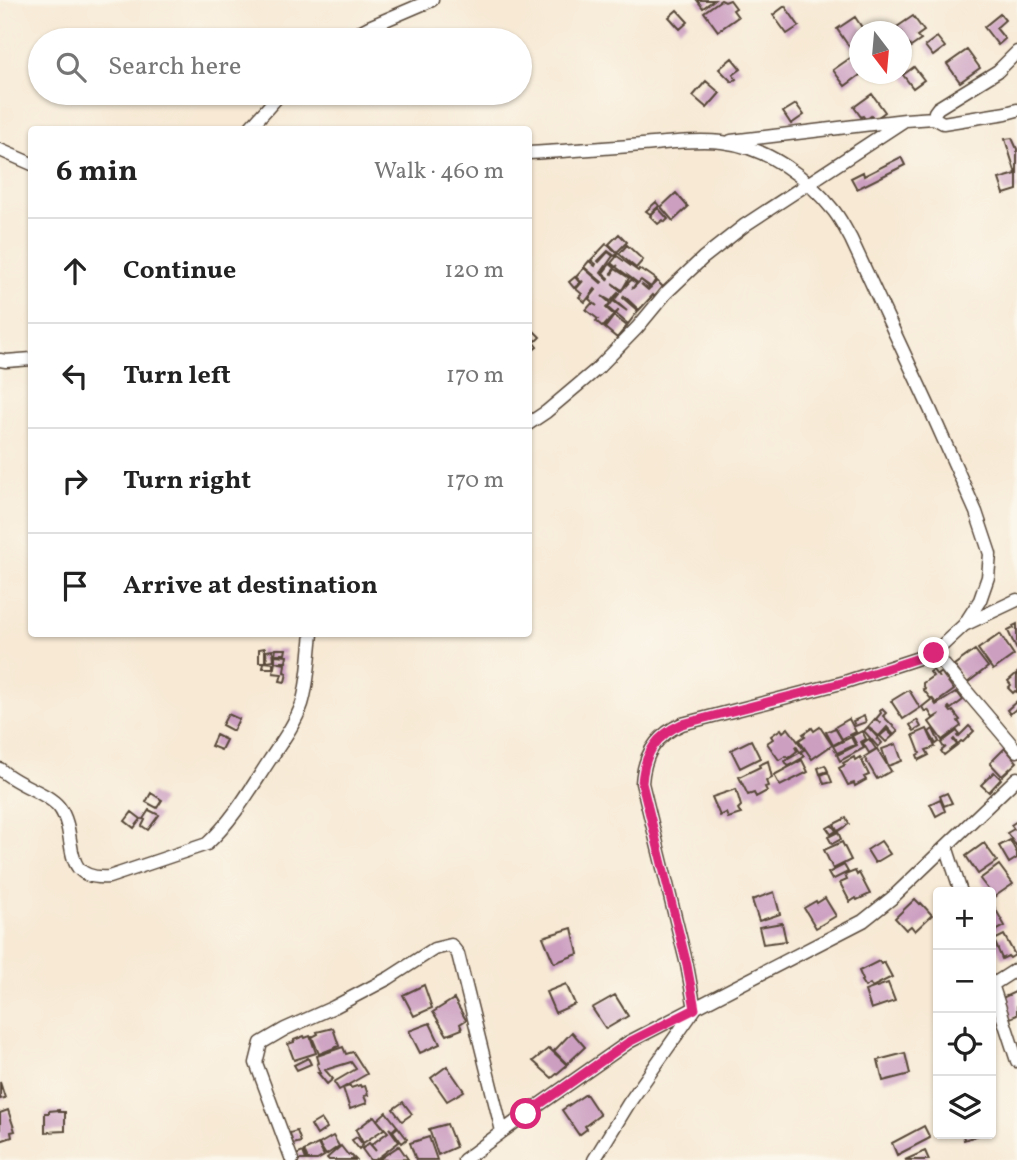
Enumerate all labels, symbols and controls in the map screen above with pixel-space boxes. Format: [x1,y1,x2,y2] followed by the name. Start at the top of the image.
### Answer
[849,21,912,84] north arrow
[28,28,532,105] search box
[52,48,90,86] icon: search
[108,49,241,85] text: Search here
[56,151,138,193] text: 6 min
[374,156,504,188] text: Walk · 460 m
[56,252,94,290] icon: ahead
[123,253,236,289] text: Continue
[444,255,504,287] text: 120 m
[56,357,94,395] icon: left
[123,358,231,394] text: Turn left
[446,360,504,392] text: 170 m
[56,462,94,500] icon: right
[123,463,251,499] text: Turn right
[446,465,504,497] text: 170 m
[56,567,94,605] icon: arrive
[123,568,378,604] text: Arrive at destination
[918,637,949,668] route end
[933,887,996,1139] map controls
[933,887,996,950] button: +
[933,950,996,1013] button: −
[933,1013,996,1076] button: locate
[933,1076,996,1139] button: layers
[510,1098,541,1129] route start

